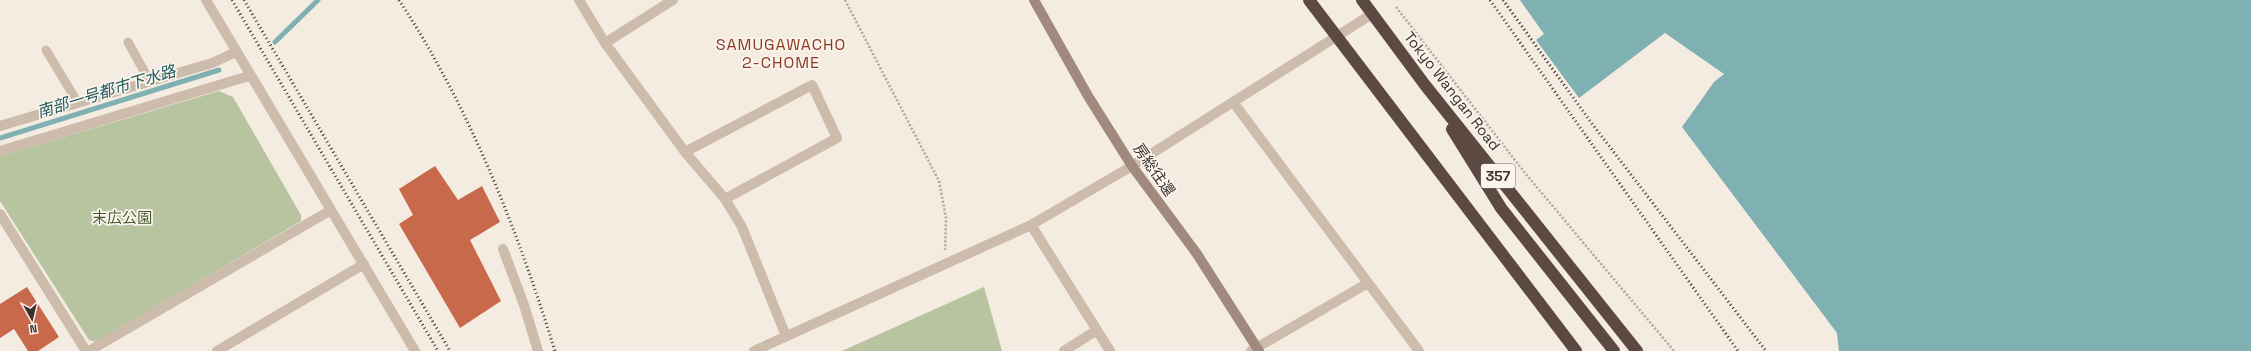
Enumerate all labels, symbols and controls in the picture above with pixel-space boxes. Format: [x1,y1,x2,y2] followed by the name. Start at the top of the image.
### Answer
[1400,27,1505,154] street label: Tokyo Wangan Road
[716,34,846,73] district label: SAMUGAWACHO 2-CHOME
[34,60,180,123] water label: 南部一号都市下水路
[1129,140,1179,200] street label: 房総往還
[1481,164,1515,188] road number: 357
[92,208,152,227] park label: 末広公園
[12,299,52,339] north arrow
[29,321,38,336] text: N

